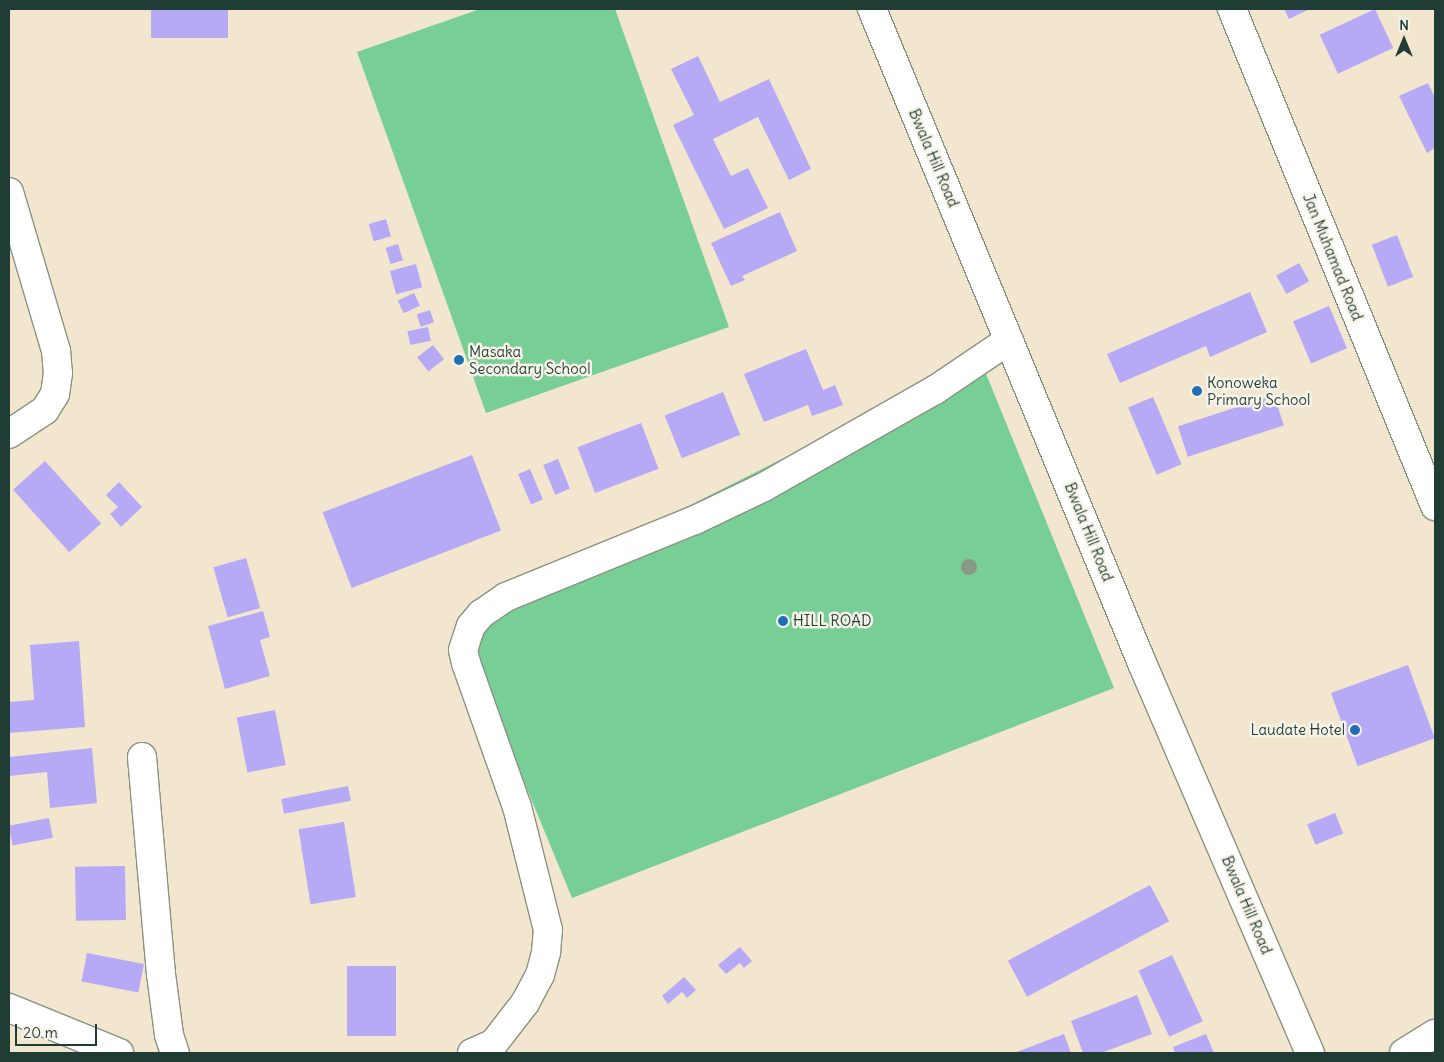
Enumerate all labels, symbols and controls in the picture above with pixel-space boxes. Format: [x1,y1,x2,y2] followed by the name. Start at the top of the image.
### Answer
[1379,15,1429,65] north arrow
[1399,16,1409,34] text: N
[905,106,963,210] street label: Bwala Hill Road
[1299,191,1367,323] street label: Jan Muhamad Road
[469,342,590,377] place label: Masaka Secondary School
[453,354,465,366] marker: Masaka Secondary School
[1207,373,1310,408] place label: Konoweka Primary School
[1191,385,1203,397] marker: Konoweka Primary School
[1061,480,1117,584] street label: Bwala Hill Road
[793,612,872,630] place label: HILL ROAD
[777,615,789,627] marker: HILL ROAD
[1250,721,1345,739] place label: Laudate Hotel
[1349,724,1361,736] marker: Laudate Hotel
[1218,853,1276,957] street label: Bwala Hill Road
[18,1014,100,1046] scale bar
[23,1023,58,1042] text: 20 m

